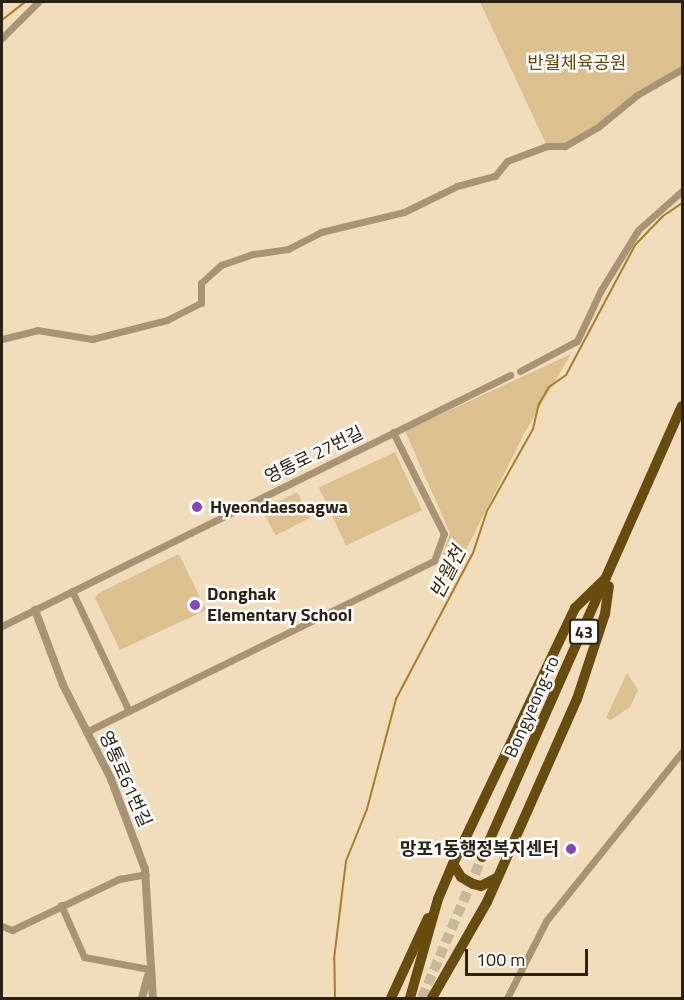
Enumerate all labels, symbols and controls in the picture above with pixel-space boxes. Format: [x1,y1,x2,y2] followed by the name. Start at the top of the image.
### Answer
[527,52,627,74] park label: 반월체육공원
[261,422,367,488] street label: 영통로 27번길
[210,496,348,518] place label: Hyeondaesoagwa
[188,498,206,516] marker: Hyeondaesoagwa
[424,542,470,602] water label: 반월천
[207,584,352,626] place label: Donghak Elementary School
[188,598,202,612] marker: Donghak Elementary School
[569,619,599,645] road number: 43
[500,653,564,761] street label: Bongyeong-ro
[94,728,156,830] street label: 영통로61번길
[400,838,559,860] place label: 망포1동행정복지센터
[564,842,578,856] marker: 망포1동행정복지센터
[468,937,591,975] scale bar
[476,946,525,973] text: 100 m

